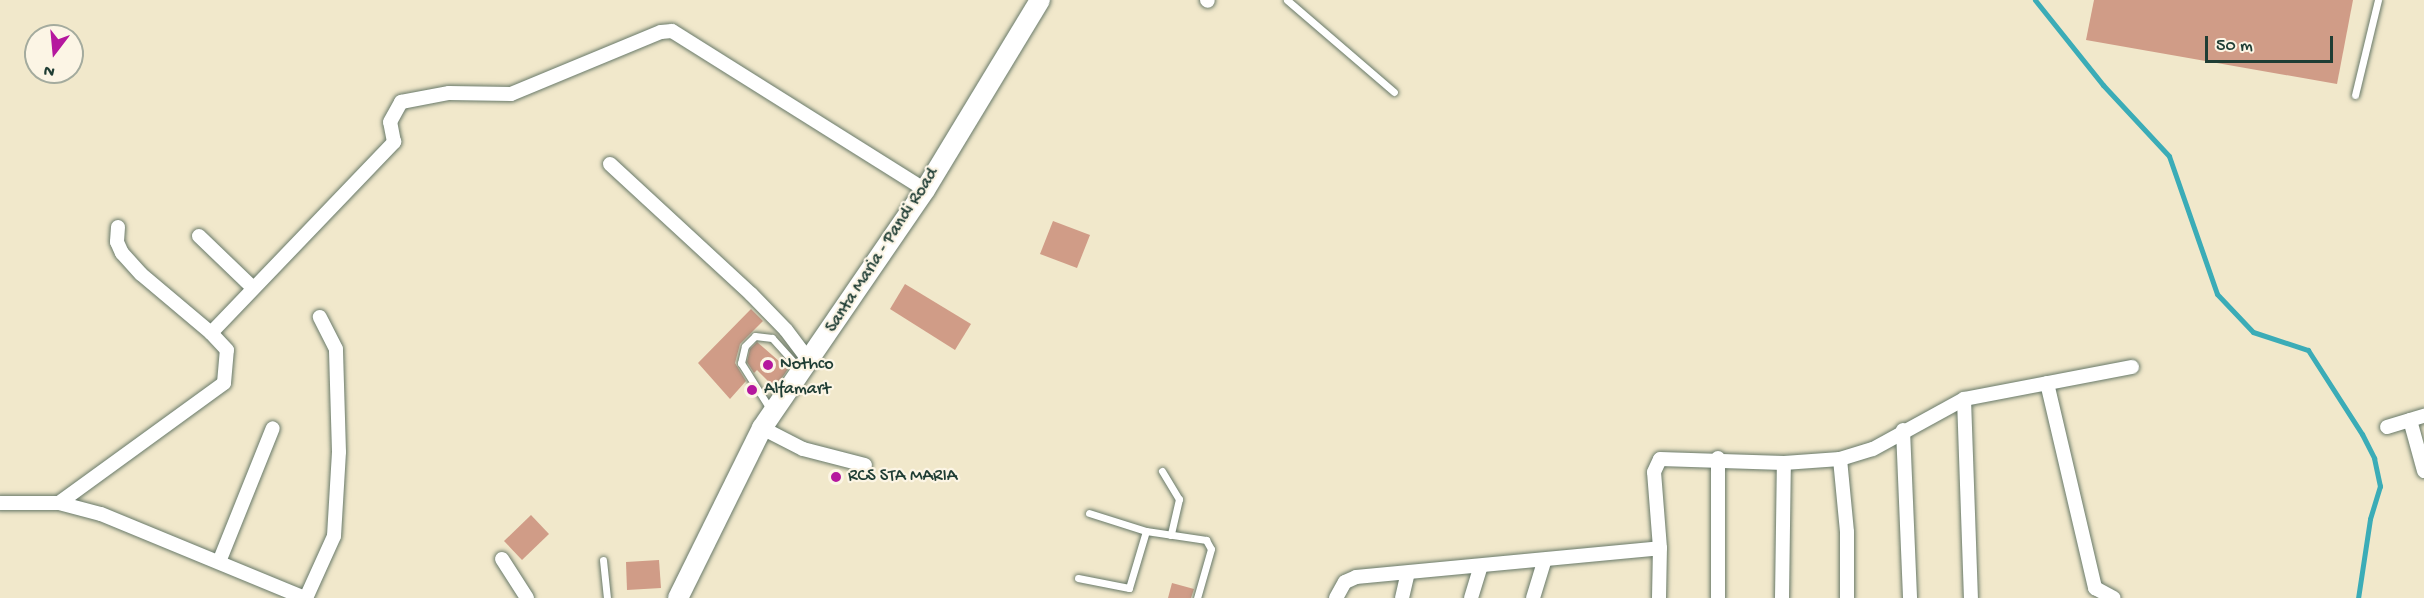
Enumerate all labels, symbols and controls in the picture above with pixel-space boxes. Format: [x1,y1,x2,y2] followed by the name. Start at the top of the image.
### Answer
[24,24,84,84] north arrow
[2208,24,2336,62] scale bar
[2216,36,2253,57] text: 50 m
[42,59,57,80] text: N
[822,165,944,337] street label: Santa Maria - Pandi Road
[780,354,834,376] place label: Nothco
[761,358,775,372] marker: Nothco
[764,379,831,401] place label: Alfamart
[745,383,759,397] marker: Alfamart
[848,466,957,488] place label: RCS STA MARIA
[829,470,843,484] marker: RCS STA MARIA

